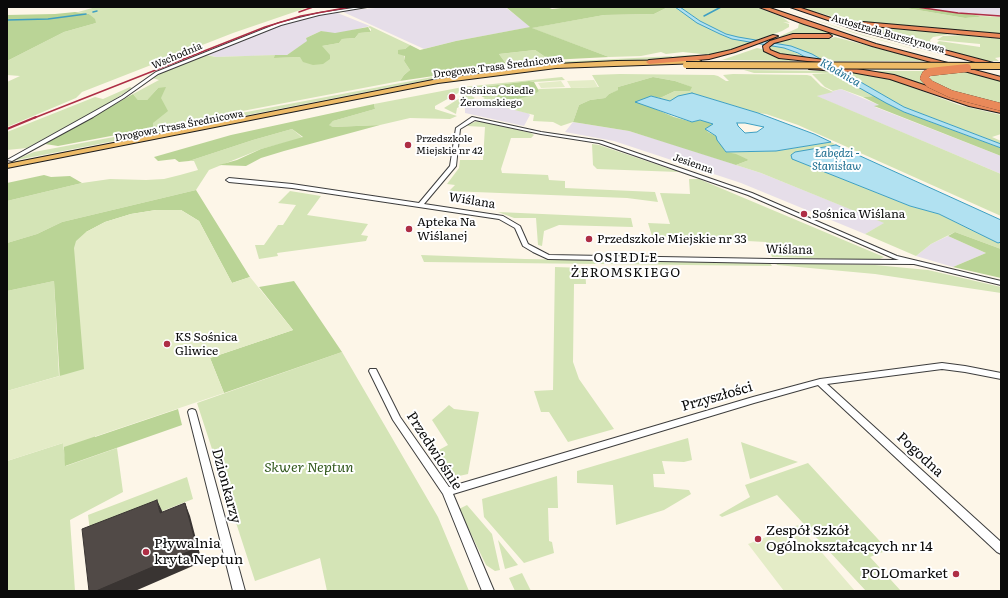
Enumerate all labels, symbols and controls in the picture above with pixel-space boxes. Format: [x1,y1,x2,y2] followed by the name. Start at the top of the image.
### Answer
[830,12,946,56] street label: Autostrada Bursztynowa
[150,40,204,72] street label: Wschodnia
[432,53,564,81] street label: Drogowa Trasa Średnicowa
[817,56,863,90] water label: Kłodnica
[460,85,534,108] place label: Sośnica Osiedle Żeromskiego
[447,92,457,102] marker: Sośnica Osiedle Żeromskiego
[114,108,244,144] street label: Drogowa Trasa Średnicowa
[416,133,482,156] place label: Przedszkole Miejskie nr 42
[403,140,413,150] marker: Przedszkole Miejskie nr 42
[812,147,862,173] water label: Łabędzi - Stanisław
[671,152,715,176] street label: Jesienna
[448,190,496,212] street label: Wiślana
[812,207,905,221] place label: Sośnica Wiślana
[799,209,809,219] marker: Sośnica Wiślana
[417,215,476,243] place label: Apteka Na Wiślanej
[404,224,414,234] marker: Apteka Na Wiślanej
[597,232,747,246] place label: Przedszkole Miejskie nr 33
[584,234,594,244] marker: Przedszkole Miejskie nr 33
[765,242,813,258] street label: Wiślana
[571,250,681,281] district label: OSIEDLE ŻEROMSKIEGO
[175,330,237,358] place label: KS Sośnica Gliwice
[162,339,172,349] marker: KS Sośnica Gliwice
[679,379,755,415] street label: Przyszłości
[403,409,465,493] street label: Przedwiośnie
[893,429,947,481] street label: Pogodna
[208,447,244,525] street label: Dzionkarzy
[264,460,354,476] park label: Skwer Neptun
[766,523,933,556] place label: Zespół Szkół Ogólnokształcących nr 14
[753,534,763,544] marker: Zespół Szkół Ogólnokształcących nr 14
[154,536,243,568] place label: Pływalnia kryta Neptun
[141,547,151,557] marker: Pływalnia kryta Neptun
[861,566,948,582] place label: POLOmarket
[951,569,961,579] marker: POLOmarket

